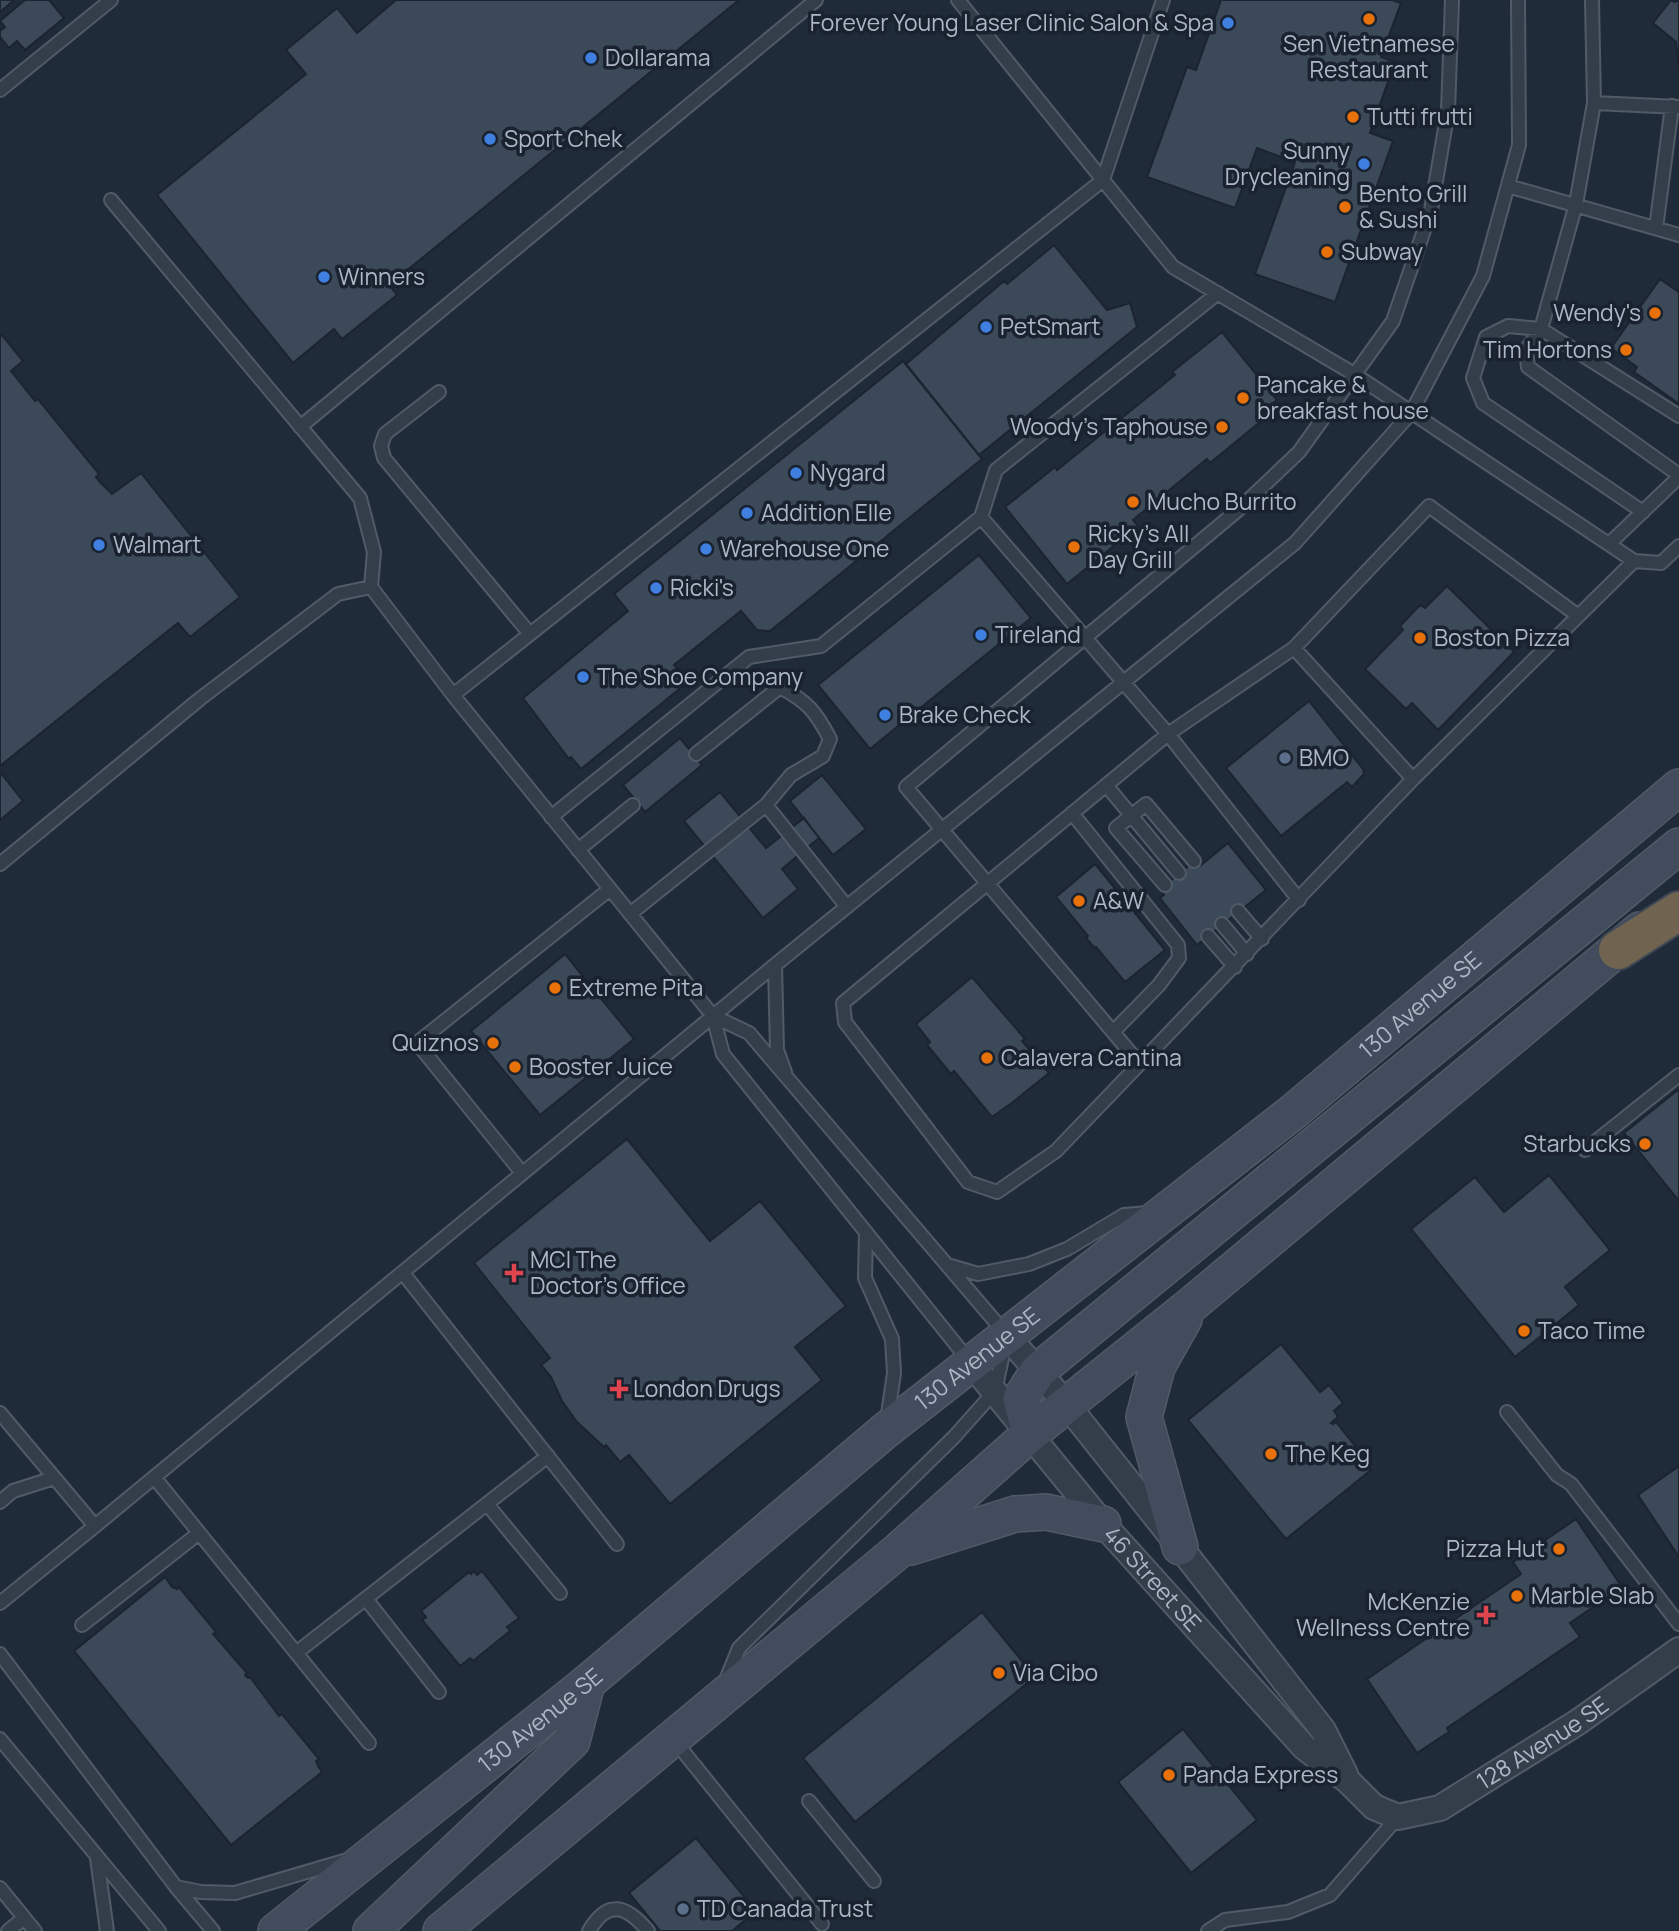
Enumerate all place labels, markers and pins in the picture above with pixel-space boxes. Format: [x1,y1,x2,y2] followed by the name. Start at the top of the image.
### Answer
[810,6,1214,38] place label: Forever Young Laser Clinic Salon & Spa
[1361,11,1377,27] marker: Sen Vietnamese Restaurant
[1220,15,1236,31] marker: Forever Young Laser Clinic Salon & Spa
[1283,27,1455,85] place label: Sen Vietnamese Restaurant
[605,41,710,73] place label: Dollarama
[583,50,599,66] marker: Dollarama
[1367,100,1473,132] place label: Tutti frutti
[1345,109,1361,125] marker: Tutti frutti
[504,122,623,154] place label: Sport Chek
[482,131,498,147] marker: Sport Chek
[1225,134,1350,192] place label: Sunny Drycleaning
[1356,156,1372,172] marker: Sunny Drycleaning
[1359,177,1467,235] place label: Bento Grill & Sushi
[1337,199,1353,215] marker: Bento Grill & Sushi
[1341,235,1423,267] place label: Subway
[1319,244,1335,260] marker: Subway
[338,260,425,292] place label: Winners
[316,269,332,285] marker: Winners
[1553,296,1641,328] place label: Wendy's
[1647,305,1663,321] marker: Wendy's
[1000,310,1100,342] place label: PetSmart
[978,319,994,335] marker: PetSmart
[1483,333,1612,365] place label: Tim Hortons
[1618,342,1634,358] marker: Tim Hortons
[1257,368,1429,426] place label: Pancake & breakfast house
[1235,390,1251,406] marker: Pancake & breakfast house
[1010,410,1208,442] place label: Woody's Taphouse
[1214,419,1230,435] marker: Woody's Taphouse
[810,456,886,488] place label: Nygard
[788,465,804,481] marker: Nygard
[1147,485,1297,517] place label: Mucho Burrito
[1125,494,1141,510] marker: Mucho Burrito
[761,496,892,528] place label: Addition Elle
[739,505,755,521] marker: Addition Elle
[1088,517,1189,575] place label: Ricky's All Day Grill
[113,528,201,560] place label: Walmart
[720,532,889,564] place label: Warehouse One
[91,537,107,553] marker: Walmart
[1066,539,1082,555] marker: Ricky's All Day Grill
[698,541,714,557] marker: Warehouse One
[670,571,734,603] place label: Ricki's
[648,580,664,596] marker: Ricki's
[995,618,1081,650] place label: Tireland
[1434,621,1570,653] place label: Boston Pizza
[973,627,989,643] marker: Tireland
[1412,630,1428,646] marker: Boston Pizza
[597,660,803,692] place label: The Shoe Company
[575,669,591,685] marker: The Shoe Company
[899,698,1031,730] place label: Brake Check
[877,707,893,723] marker: Brake Check
[1299,741,1349,773] place label: BMO
[1277,750,1293,766] marker: BMO
[1093,884,1145,916] place label: A&W
[1071,893,1087,909] marker: A&W
[569,971,703,1003] place label: Extreme Pita
[547,980,563,996] marker: Extreme Pita
[392,1026,479,1058] place label: Quiznos
[485,1035,501,1051] marker: Quiznos
[1001,1041,1182,1073] place label: Calavera Cantina
[529,1050,673,1082] place label: Booster Juice
[979,1050,995,1066] marker: Calavera Cantina
[507,1059,523,1075] marker: Booster Juice
[1523,1127,1631,1159] place label: Starbucks
[1637,1136,1653,1152] marker: Starbucks
[530,1243,686,1301] place label: MCI The Doctor's Office
[504,1263,524,1283] marker: MCI The Doctor's Office
[1538,1314,1645,1346] place label: Taco Time
[1516,1323,1532,1339] marker: Taco Time
[633,1372,781,1404] place label: London Drugs
[611,1381,627,1397] marker: London Drugs
[1285,1437,1370,1469] place label: The Keg
[1263,1446,1279,1462] marker: The Keg
[1446,1532,1545,1564] place label: Pizza Hut
[1551,1541,1567,1557] marker: Pizza Hut
[1531,1579,1654,1611] place label: Marble Slab
[1296,1585,1470,1643] place label: McKenzie Wellness Centre
[1509,1588,1525,1604] marker: Marble Slab
[1476,1605,1496,1625] marker: McKenzie Wellness Centre
[1013,1656,1098,1688] place label: Via Cibo
[991,1665,1007,1681] marker: Via Cibo
[1183,1758,1338,1790] place label: Panda Express
[1161,1767,1177,1783] marker: Panda Express
[697,1892,873,1924] place label: TD Canada Trust
[675,1901,691,1917] marker: TD Canada Trust

